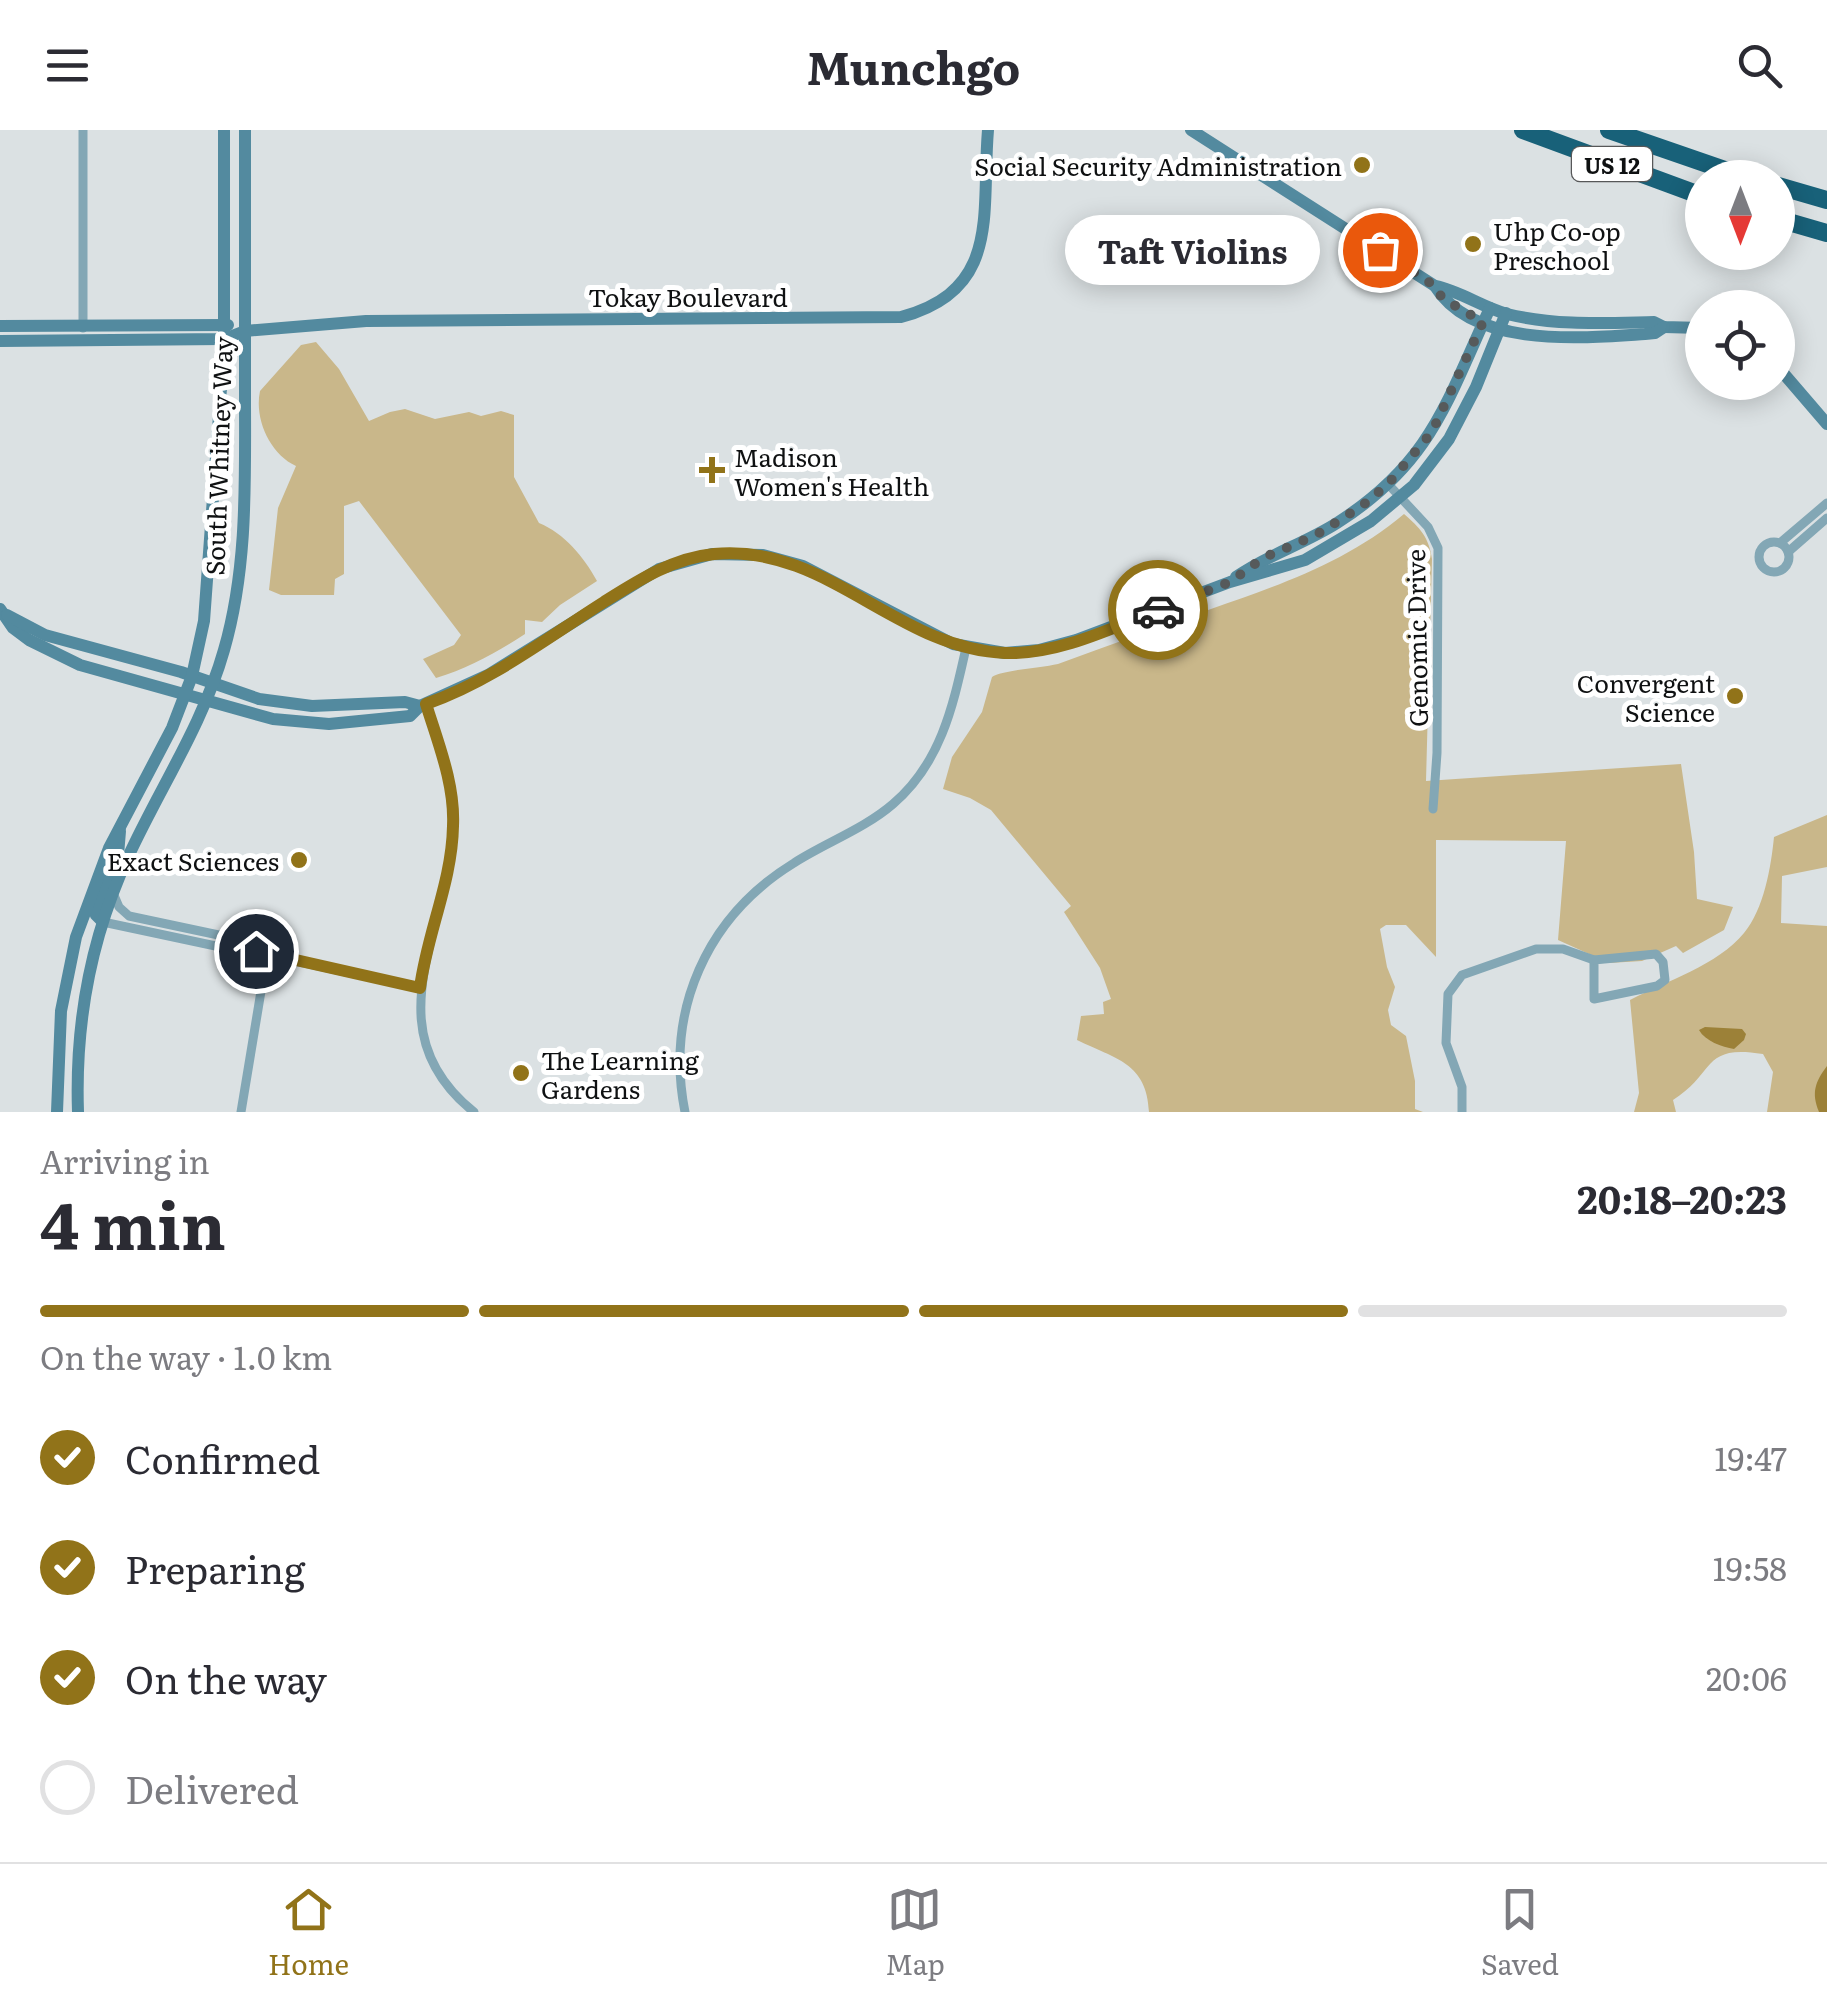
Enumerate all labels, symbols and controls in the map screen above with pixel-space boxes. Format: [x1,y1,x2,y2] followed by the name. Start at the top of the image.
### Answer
[807,32,1020,99] text: Munchgo
[40,38,95,93] icon: menu
[1732,38,1787,93] icon: search
[974,147,1342,184] place label: Social Security Administration
[1572,147,1652,181] road number: US 12
[1351,154,1373,176] marker: Social Security Administration
[1685,160,1795,270] north arrow
[1685,160,1795,400] map controls
[1338,208,1423,293] pin
[1493,212,1621,278] place label: Uhp Co-op Preschool
[1065,215,1320,285] callout: Taft Violins
[1353,223,1408,278] icon: bag
[1097,226,1288,274] text: Taft Violins
[1462,233,1484,255] marker: Uhp Co-op Preschool
[588,278,788,315] street label: Tokay Boulevard
[1685,290,1795,400] button: locate
[195,335,241,576] street label: South Whitney Way
[734,438,929,504] place label: Madison Women's Health
[699,457,725,483] marker: Madison Women's Health
[1396,549,1436,727] street label: Genomic Drive
[1108,560,1208,660] courier
[1131,583,1186,638] icon: car
[1577,664,1715,730] place label: Convergent Science
[1724,685,1746,707] marker: Convergent Science
[107,842,279,879] place label: Exact Sciences
[288,849,310,871] marker: Exact Sciences
[214,909,299,994] pin
[229,924,284,979] icon: home
[541,1041,699,1107] place label: The Learning Gardens
[510,1062,532,1084] marker: The Learning Gardens
[40,1136,210,1184] text: Arriving in
[1577,1169,1787,1226] text: 20:18–20:23
[40,1173,226,1270] text: 4 min
[40,1332,332,1380] text: On the way · 1.0 km
[125,1429,320,1486] text: Confirmed
[40,1430,95,1485] icon: check
[1714,1433,1787,1481] text: 19:47
[125,1539,305,1596] text: Preparing
[40,1540,95,1595] icon: check
[1713,1543,1787,1591] text: 19:58
[125,1649,327,1706] text: On the way
[40,1650,95,1705] icon: check
[1706,1653,1787,1701] text: 20:06
[125,1759,299,1816] text: Delivered
[268,1882,349,1984] tab: Home
[885,1882,945,1984] tab: Map
[1481,1882,1559,1984] tab: Saved

